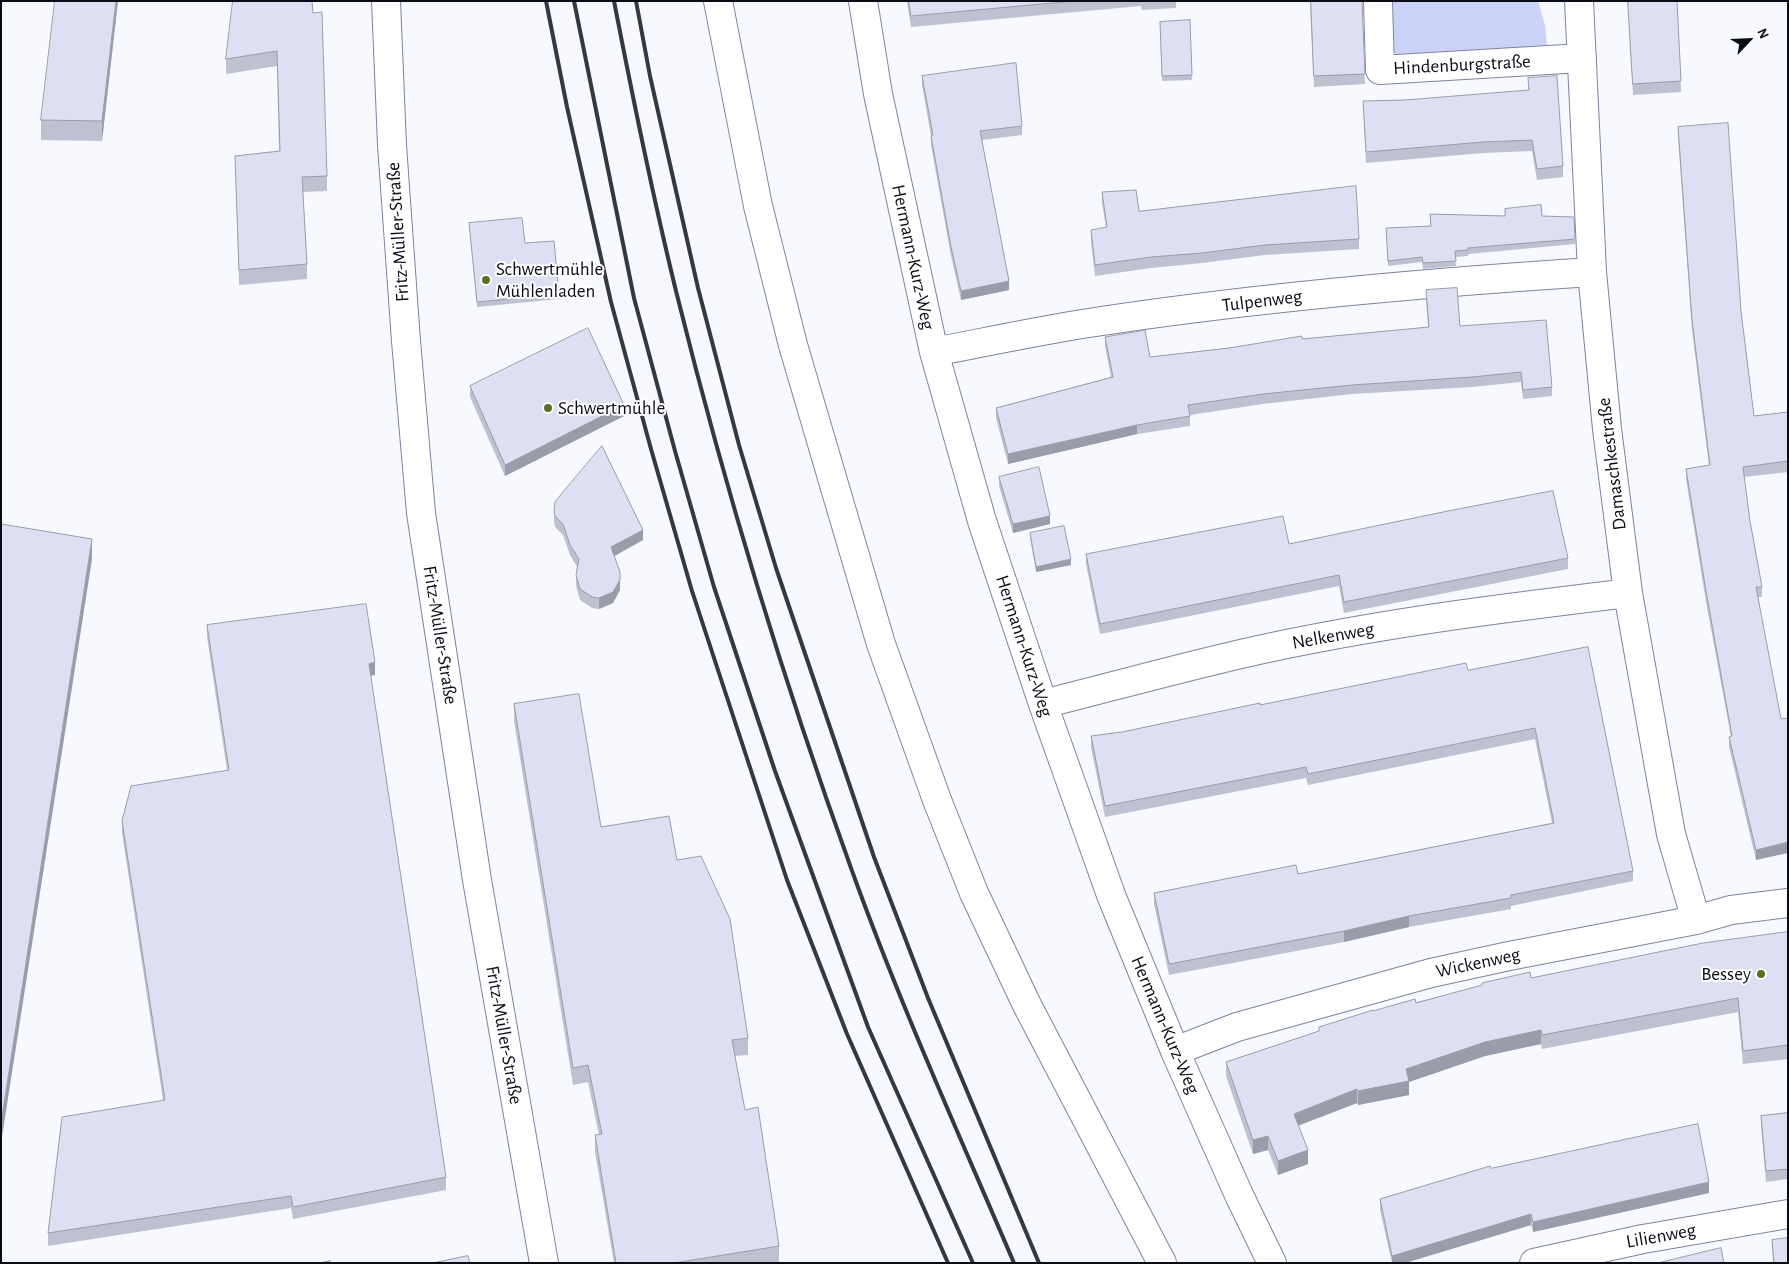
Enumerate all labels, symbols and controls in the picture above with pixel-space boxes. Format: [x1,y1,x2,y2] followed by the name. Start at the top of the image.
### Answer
[1724,15,1774,65] north arrow
[1754,26,1771,41] text: N
[1393,50,1531,80] street label: Hindenburgstraße
[382,161,414,303] street label: Fritz-Müller-Straße
[886,182,940,332] street label: Hermann-Kurz-Weg
[496,258,603,302] place label: Schwertmühle Mühlenladen
[480,274,492,286] marker: Schwertmühle Mühlenladen
[1221,285,1303,317] street label: Tulpenweg
[1593,396,1631,532] street label: Damaschkestraße
[558,397,665,419] place label: Schwertmühle
[542,402,554,414] marker: Schwertmühle
[418,564,462,706] street label: Fritz-Müller-Straße
[990,572,1058,720] street label: Hermann-Kurz-Weg
[1290,618,1376,654] street label: Nelkenweg
[1434,943,1522,983] street label: Wickenweg
[1126,953,1204,1097] street label: Hermann-Kurz-Weg
[1701,963,1751,985] place label: Bessey
[481,964,527,1106] street label: Fritz-Müller-Straße
[1755,968,1767,980] marker: Bessey
[1624,1219,1698,1253] street label: Lilienweg

